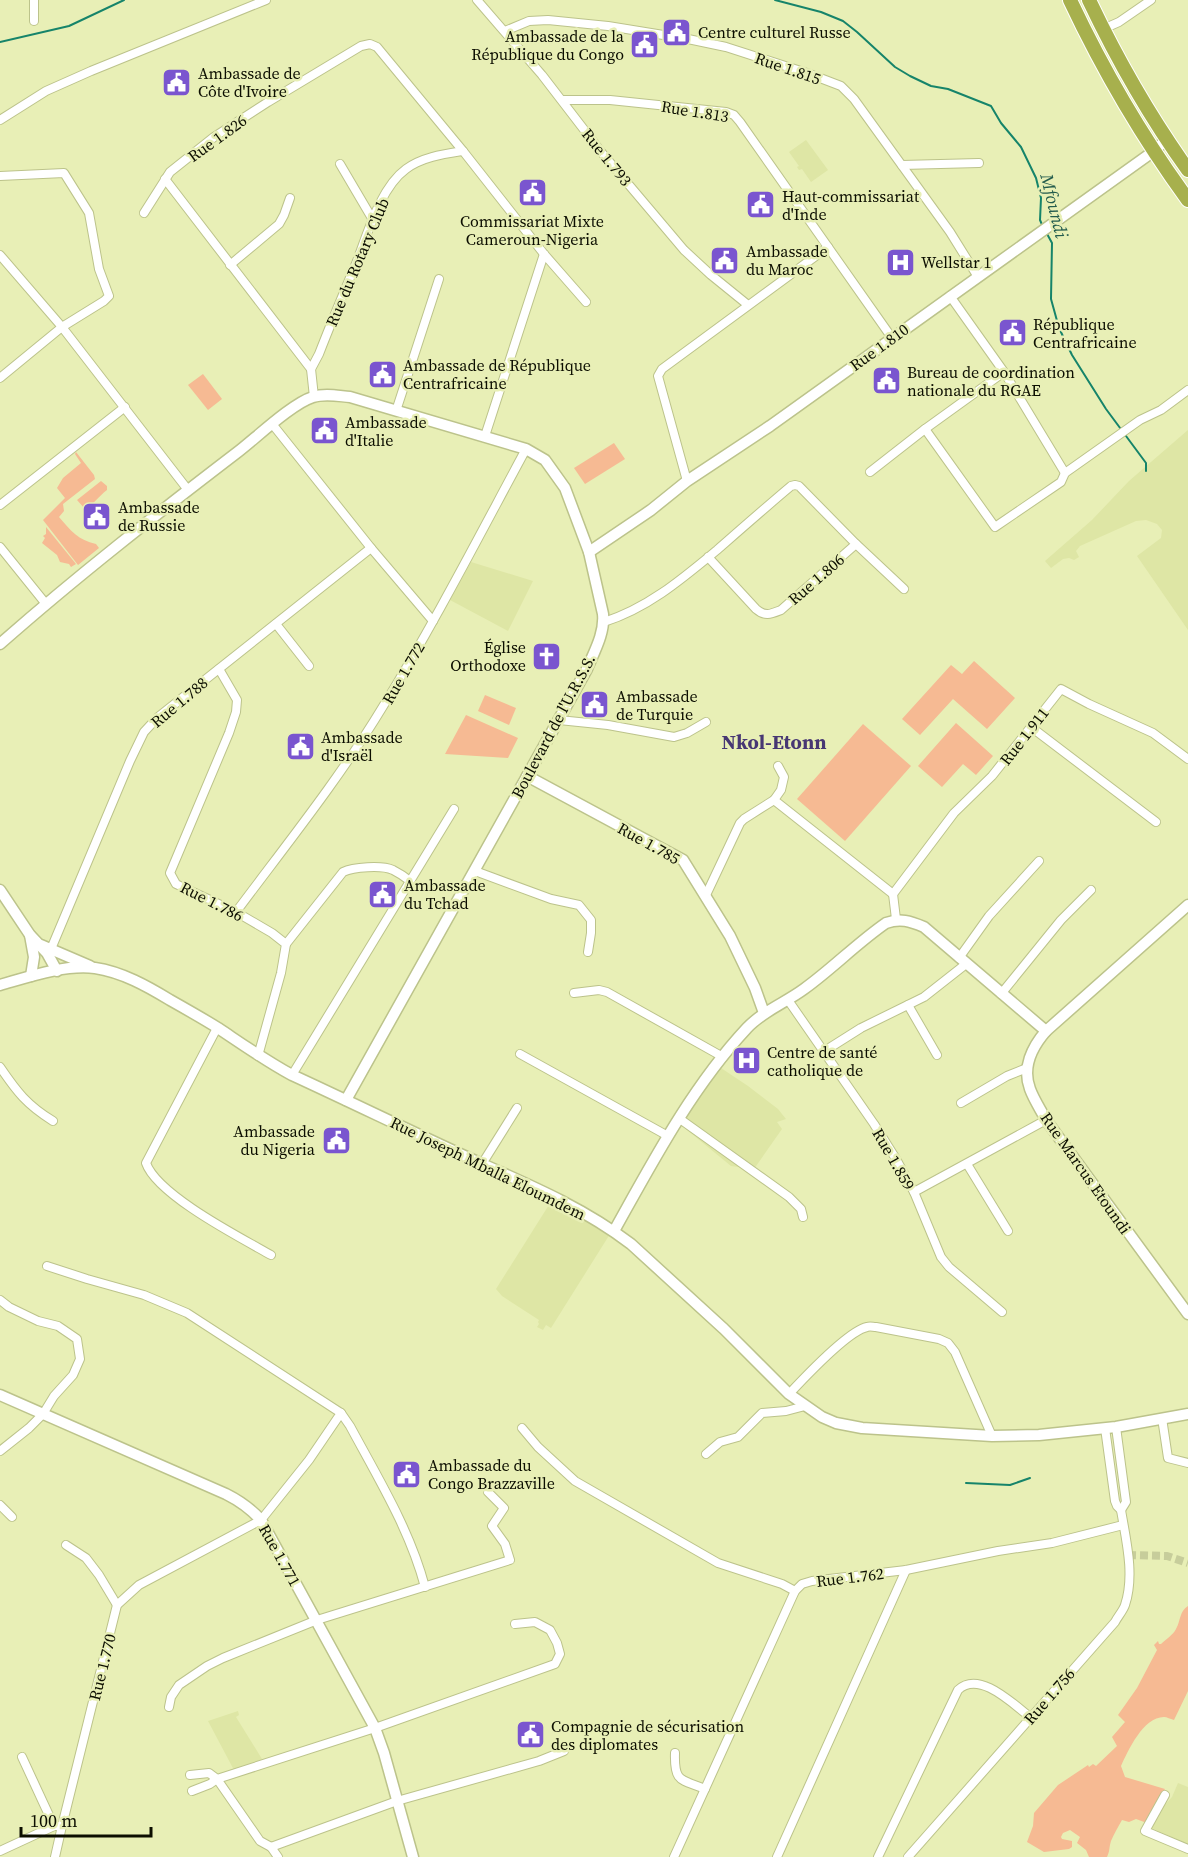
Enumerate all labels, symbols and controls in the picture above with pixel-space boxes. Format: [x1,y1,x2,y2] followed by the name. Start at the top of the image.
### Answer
[661,16,693,48] public building icon: Centre culturel Russe
[698,21,851,43] place label: Centre culturel Russe
[471,25,625,65] place label: Ambassade de la République du Congo
[629,29,661,61] public building icon: Ambassade de la République du Congo
[752,47,824,89] street label: Rue 1.815
[198,62,301,102] place label: Ambassade de Côte d'Ivoire
[161,66,193,98] public building icon: Ambassade de Côte d'Ivoire
[660,95,730,127] street label: Rue 1.813
[183,109,251,167] street label: Rue 1.826
[577,124,637,190] street label: Rue 1.793
[1034,170,1075,241] water label: Mfoundi
[516,177,548,209] public building icon: Commissariat Mixte Cameroun-Nigeria
[782,185,920,225] place label: Haut-commissariat d'Inde
[745,189,777,221] public building icon: Haut-commissariat d'Inde
[320,194,394,330] street label: Rue du Rotary Club
[460,210,604,250] place label: Commissariat Mixte Cameroun-Nigeria
[746,240,828,280] place label: Ambassade du Maroc
[709,244,741,276] public building icon: Ambassade du Maroc
[884,246,916,278] hospital icon: Wellstar 1
[921,251,992,273] place label: Wellstar 1
[1033,313,1137,353] place label: République Centrafricaine
[996,317,1028,349] public building icon: République Centrafricaine
[845,318,913,376] street label: Rue 1.810
[403,354,591,394] place label: Ambassade de République Centrafricaine
[366,358,398,390] public building icon: Ambassade de République Centrafricaine
[907,361,1075,401] place label: Bureau de coordination nationale du RGAE
[870,365,902,397] public building icon: Bureau de coordination nationale du RGAE
[345,411,427,451] place label: Ambassade d'Italie
[308,415,340,447] public building icon: Ambassade d'Italie
[118,496,200,536] place label: Ambassade de Russie
[81,500,113,532] public building icon: Ambassade de Russie
[783,548,849,610] street label: Rue 1.806
[450,636,526,676] place label: Église Orthodoxe
[376,638,430,708] street label: Rue 1.772
[531,640,563,672] church icon: Église Orthodoxe
[506,650,600,802] street label: Boulevard de l'U.R.S.S.
[146,672,212,732] street label: Rue 1.788
[616,685,698,725] place label: Ambassade de Turquie
[579,689,611,721] public building icon: Ambassade de Turquie
[994,702,1054,770] street label: Rue 1.911
[321,726,403,766] place label: Ambassade d'Israël
[721,728,827,756] district label: Nkol-Etonn
[284,730,316,762] public building icon: Ambassade d'Israël
[614,817,684,869] street label: Rue 1.785
[404,874,486,914] place label: Ambassade du Tchad
[177,876,247,926] street label: Rue 1.786
[367,878,399,910] public building icon: Ambassade du Tchad
[767,1041,878,1081] place label: Centre de santé catholique de
[730,1045,762,1077] hospital icon: Centre de santé catholique de
[1036,1108,1137,1239] street label: Rue Marcus Etoundi
[387,1111,589,1225] street label: Rue Joseph Mballa Eloumdem
[233,1120,316,1160] place label: Ambassade du Nigeria
[320,1124,352,1156] public building icon: Ambassade du Nigeria
[867,1124,921,1194] street label: Rue 1.859
[428,1454,555,1494] place label: Ambassade du Congo Brazzaville
[391,1458,423,1490] public building icon: Ambassade du Congo Brazzaville
[254,1520,306,1590] street label: Rue 1.771
[815,1562,885,1592] street label: Rue 1.762
[83,1631,121,1703] street label: Rue 1.770
[1018,1663,1080,1729] street label: Rue 1.756
[551,1715,745,1755] place label: Compagnie de sécurisation des diplomates
[514,1719,546,1751] public building icon: Compagnie de sécurisation des diplomates
[21,1800,152,1838] scale bar
[30,1808,77,1833] text: 100 m

